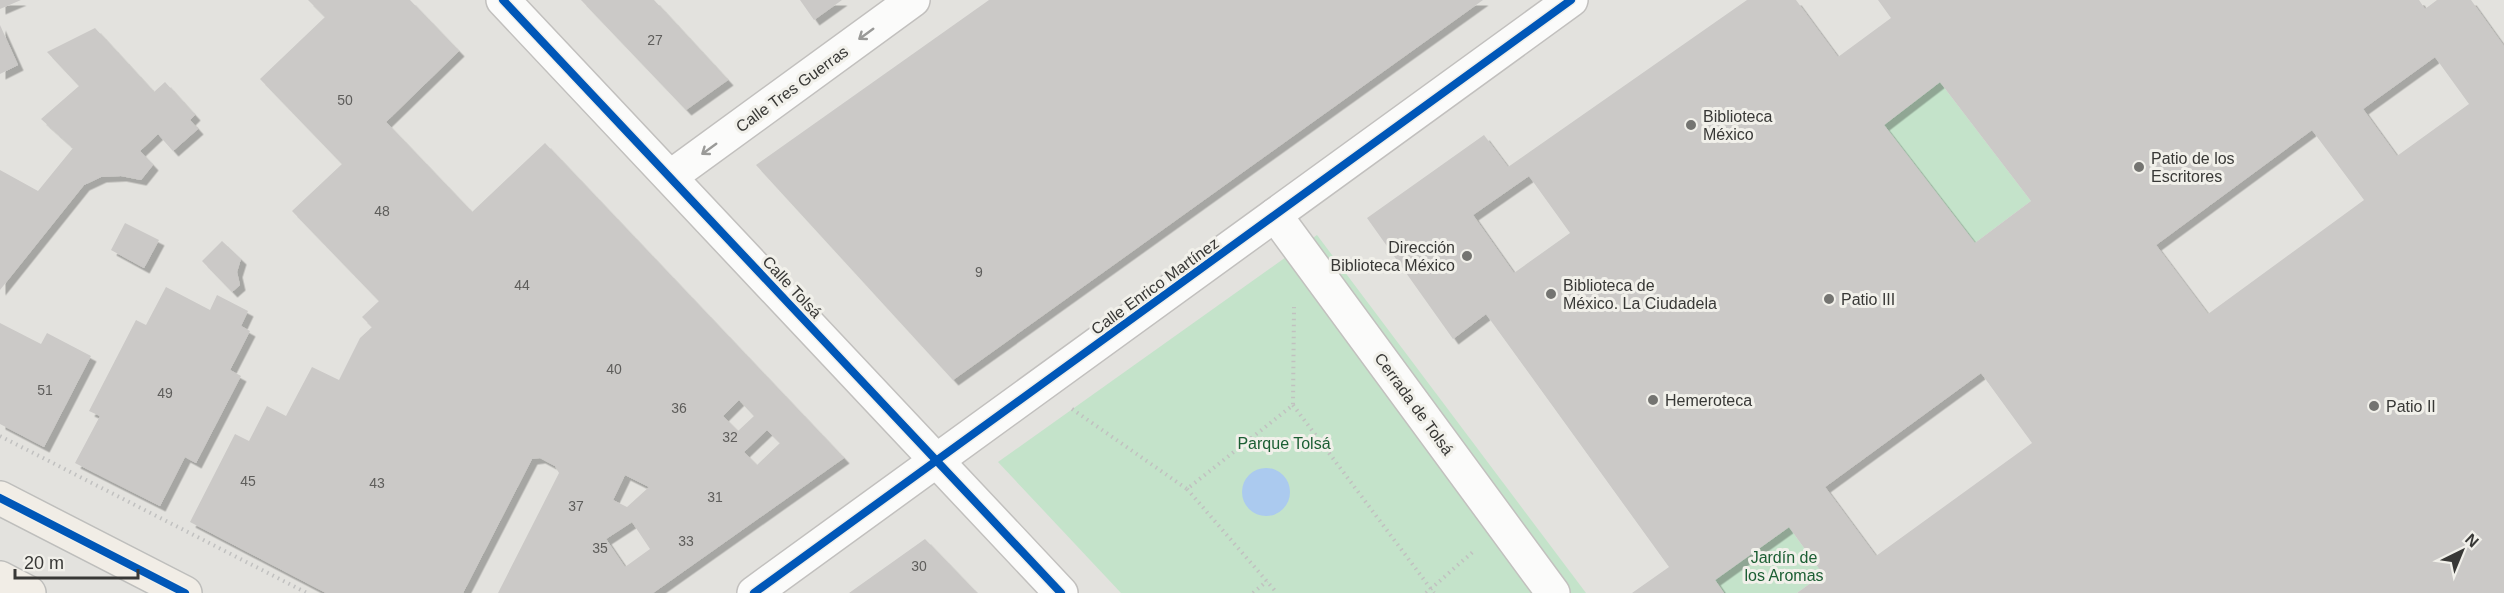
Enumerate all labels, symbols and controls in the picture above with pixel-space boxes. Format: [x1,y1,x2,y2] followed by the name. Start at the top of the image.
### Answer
[859,28,875,41] one-way arrow
[647,32,663,48] house number: 27
[733,43,851,135] street label: Calle Tres Guerras
[337,92,353,108] house number: 50
[1703,108,1772,143] place label: Biblioteca México
[1684,118,1698,132] marker: Biblioteca México
[701,143,717,156] one-way arrow
[2151,150,2235,185] place label: Patio de los Escritores
[2132,160,2146,174] marker: Patio de los Escritores
[374,203,390,219] house number: 48
[1088,234,1222,338] street label: Calle Enrico Martínez
[1331,239,1455,274] place label: Dirección Biblioteca México
[1460,249,1474,263] marker: Dirección Biblioteca México
[759,253,825,321] street label: Calle Tolsá
[975,264,983,280] house number: 9
[514,277,530,293] house number: 44
[1563,277,1717,312] place label: Biblioteca de México. La Ciudadela
[1544,287,1558,301] marker: Biblioteca de México. La Ciudadela
[1841,291,1895,308] place label: Patio III
[1822,292,1836,306] marker: Patio III
[1371,350,1457,458] street label: Cerrada de Tolsá
[606,361,622,377] house number: 40
[37,382,53,398] house number: 51
[157,385,173,401] house number: 49
[1665,392,1752,409] place label: Hemeroteca
[1646,393,1660,407] marker: Hemeroteca
[2386,398,2436,415] place label: Patio II
[2367,399,2381,413] marker: Patio II
[671,400,687,416] house number: 36
[722,429,738,445] house number: 32
[1237,435,1331,452] park label: Parque Tolsá
[240,473,256,489] house number: 45
[369,475,385,491] house number: 43
[707,489,723,505] house number: 31
[568,498,584,514] house number: 37
[2432,521,2492,581] north arrow
[2462,530,2482,551] text: N
[678,533,694,549] house number: 33
[592,540,608,556] house number: 35
[15,542,138,580] scale bar
[1744,549,1824,584] park label: Jardín de los Aromas
[24,553,64,573] text: 20 m
[911,558,927,574] house number: 30

